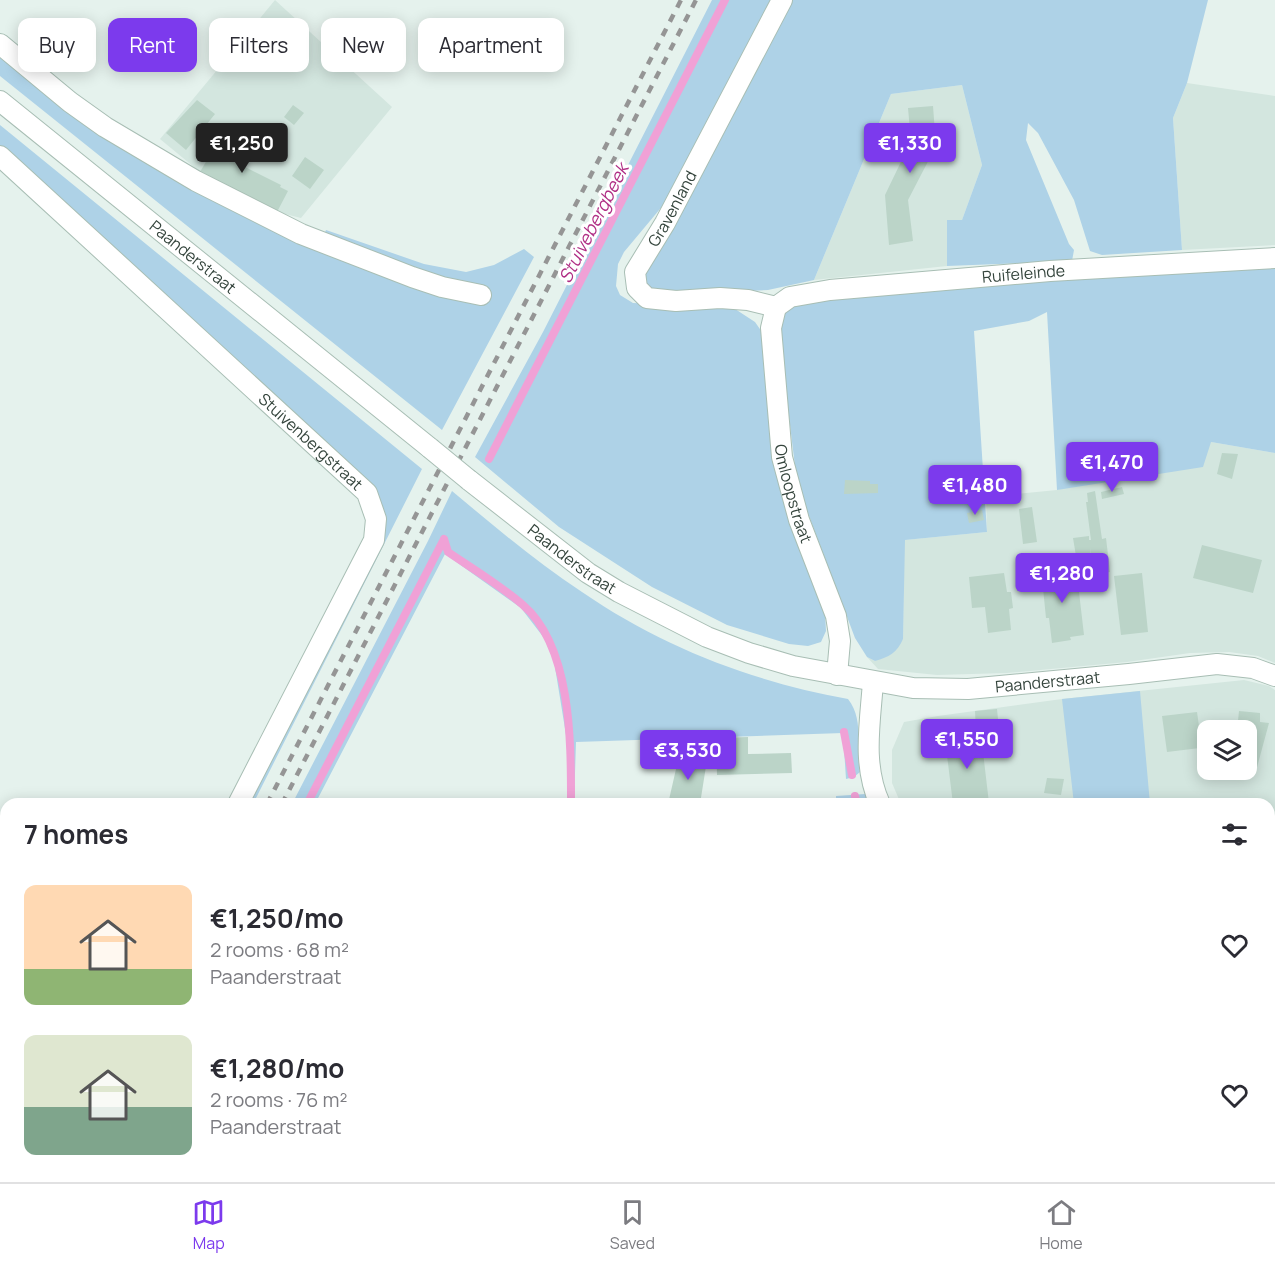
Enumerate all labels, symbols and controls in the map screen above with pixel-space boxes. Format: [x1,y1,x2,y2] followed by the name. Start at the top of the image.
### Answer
[18,18,96,72] chip: Buy
[108,18,197,72] chip: Rent
[209,18,309,72] chip: Filters
[321,18,406,72] chip: New
[418,18,564,72] chip: Apartment
[193,123,291,174] pin: €1,250
[861,123,959,174] pin: €1,330
[210,129,274,156] text: €1,250
[878,129,942,156] text: €1,330
[553,156,635,287] water label: Stuivebergbeek
[642,167,702,251] street label: Gravenland
[145,215,241,298] street label: Paanderstraat
[981,259,1066,288] street label: Ruifeleinde
[254,388,368,495] street label: Stuivenbergstraat
[1063,442,1161,493] pin: €1,470
[770,443,818,546] street label: Omloopstraat
[1080,448,1144,475] text: €1,470
[926,465,1024,516] pin: €1,480
[942,471,1008,498] text: €1,480
[523,519,621,599] street label: Paanderstraat
[1013,553,1111,604] pin: €1,280
[1030,559,1095,586] text: €1,280
[994,666,1101,697] street label: Paanderstraat
[918,719,1016,770] pin: €1,550
[1197,720,1257,780] map controls
[1197,720,1257,780] button: layers
[935,725,999,752] text: €1,550
[639,730,737,781] pin: €3,530
[654,736,722,763] text: €3,530
[24,816,128,852] text: 7 homes
[1218,818,1251,851] icon: filters
[210,900,344,936] text: €1,250/mo
[72,909,144,981] icon: home
[1218,929,1251,962] icon: heart
[210,936,349,963] text: 2 rooms · 68 m²
[210,963,342,990] text: Paanderstraat
[210,1050,344,1086] text: €1,280/mo
[72,1059,144,1131] icon: home
[1218,1079,1251,1112] icon: heart
[210,1086,347,1113] text: 2 rooms · 76 m²
[210,1113,342,1140] text: Paanderstraat
[192,1196,225,1254] tab: Map
[610,1196,655,1254] tab: Saved
[1039,1196,1083,1254] tab: Home

